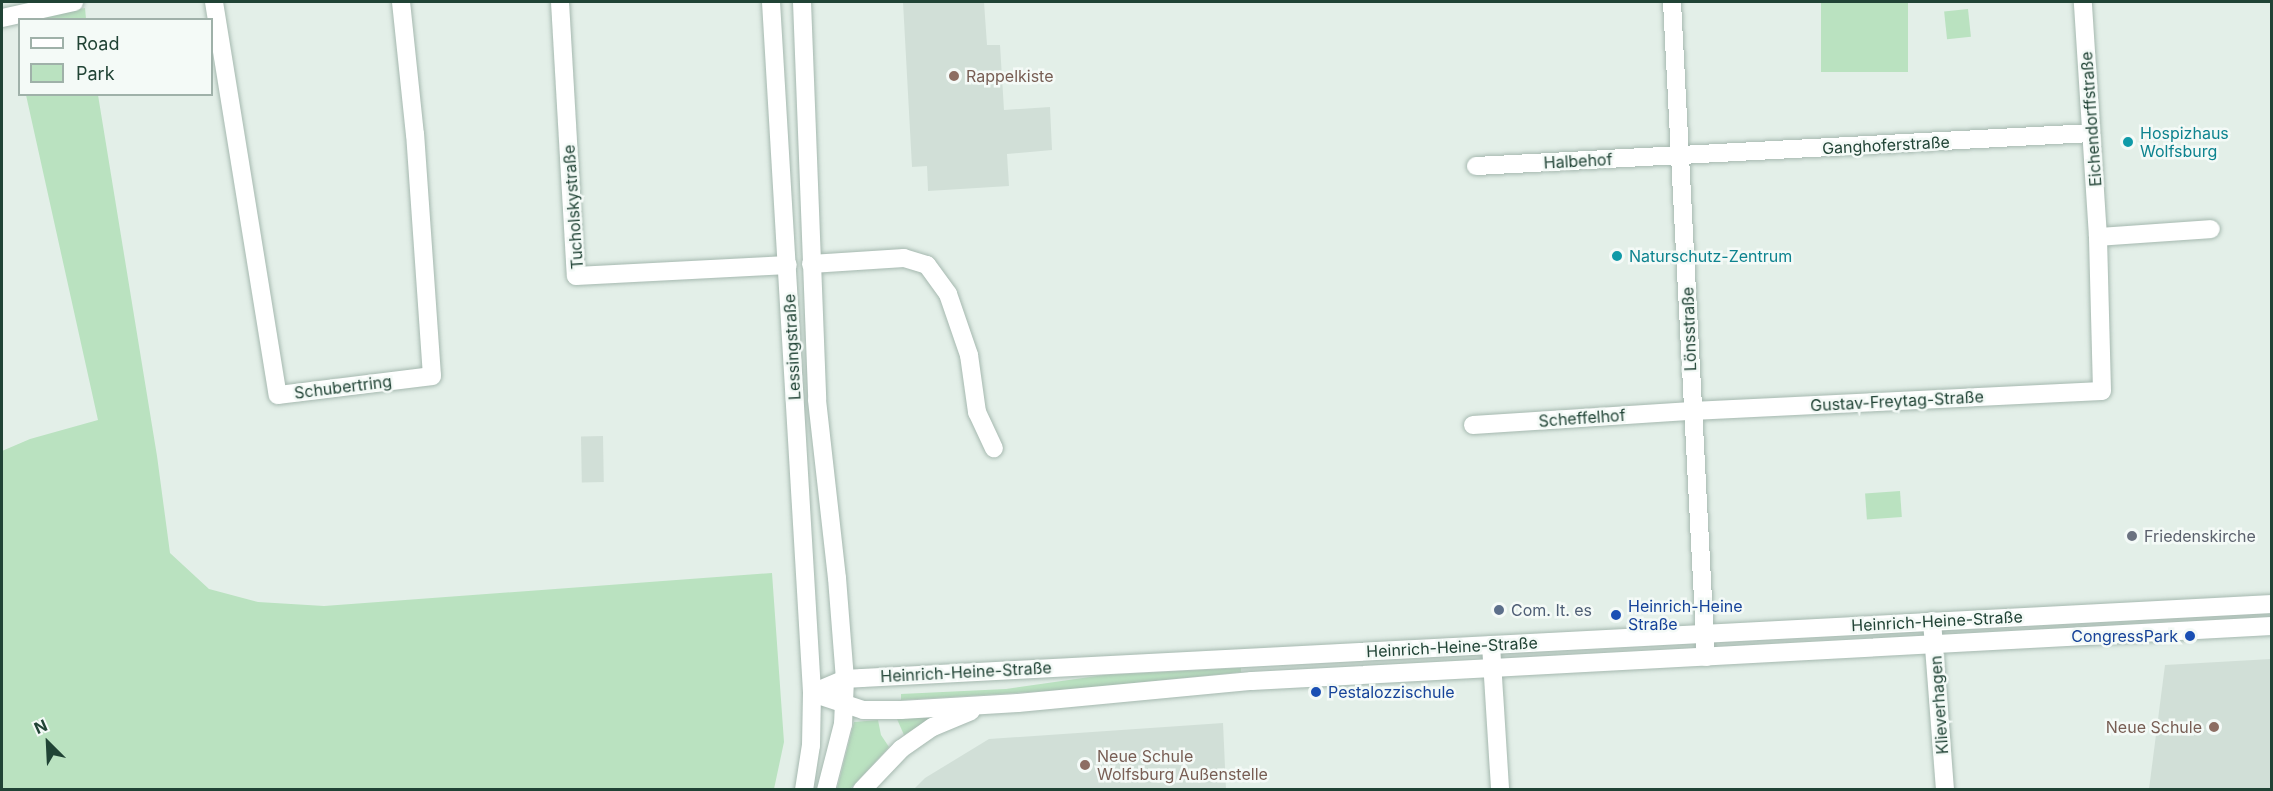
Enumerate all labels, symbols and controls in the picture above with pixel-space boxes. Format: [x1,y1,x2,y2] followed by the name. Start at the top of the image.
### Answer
[18,18,213,96] legend
[76,33,119,54] text: Road
[2077,51,2105,187] street label: Eichendorffstraße
[76,63,115,84] text: Park
[966,66,1054,86] place label: Rappelkiste
[947,69,961,83] marker: Rappelkiste
[2140,123,2229,161] place label: Hospizhaus Wolfsburg
[1822,132,1950,158] street label: Ganghoferstraße
[2121,135,2135,149] marker: Hospizhaus Wolfsburg
[559,144,587,270] street label: Tucholskystraße
[1543,150,1613,172] street label: Halbehof
[1629,246,1792,266] place label: Naturschutz-Zentrum
[1610,249,1624,263] marker: Naturschutz-Zentrum
[1678,286,1700,372] street label: Lönsstraße
[780,293,804,401] street label: Lessingstraße
[293,371,393,403] street label: Schubertring
[1810,387,1984,415] street label: Gustav-Freytag-Straße
[1538,405,1626,431] street label: Scheffelhof
[2144,526,2256,546] place label: Friedenskirche
[2125,529,2139,543] marker: Friedenskirche
[1628,596,1743,634] place label: Heinrich-Heine Straße
[1511,600,1592,620] place label: Com. It. es
[1492,603,1506,617] marker: Com. It. es
[1851,607,2023,635] street label: Heinrich-Heine-Straße
[1609,608,1623,622] marker: Heinrich-Heine Straße
[2071,626,2178,646] place label: CongressPark
[2183,629,2197,643] marker: CongressPark
[1366,633,1538,661] street label: Heinrich-Heine-Straße
[1926,655,1952,755] street label: Klieverhagen
[880,658,1052,686] street label: Heinrich-Heine-Straße
[1328,682,1455,702] place label: Pestalozzischule
[1309,685,1323,699] marker: Pestalozzischule
[18,713,78,773] north arrow
[31,715,50,738] text: N
[2106,717,2202,737] place label: Neue Schule
[2207,720,2221,734] marker: Neue Schule
[1097,746,1268,784] place label: Neue Schule Wolfsburg Außenstelle
[1078,758,1092,772] marker: Neue Schule Wolfsburg Außenstelle

